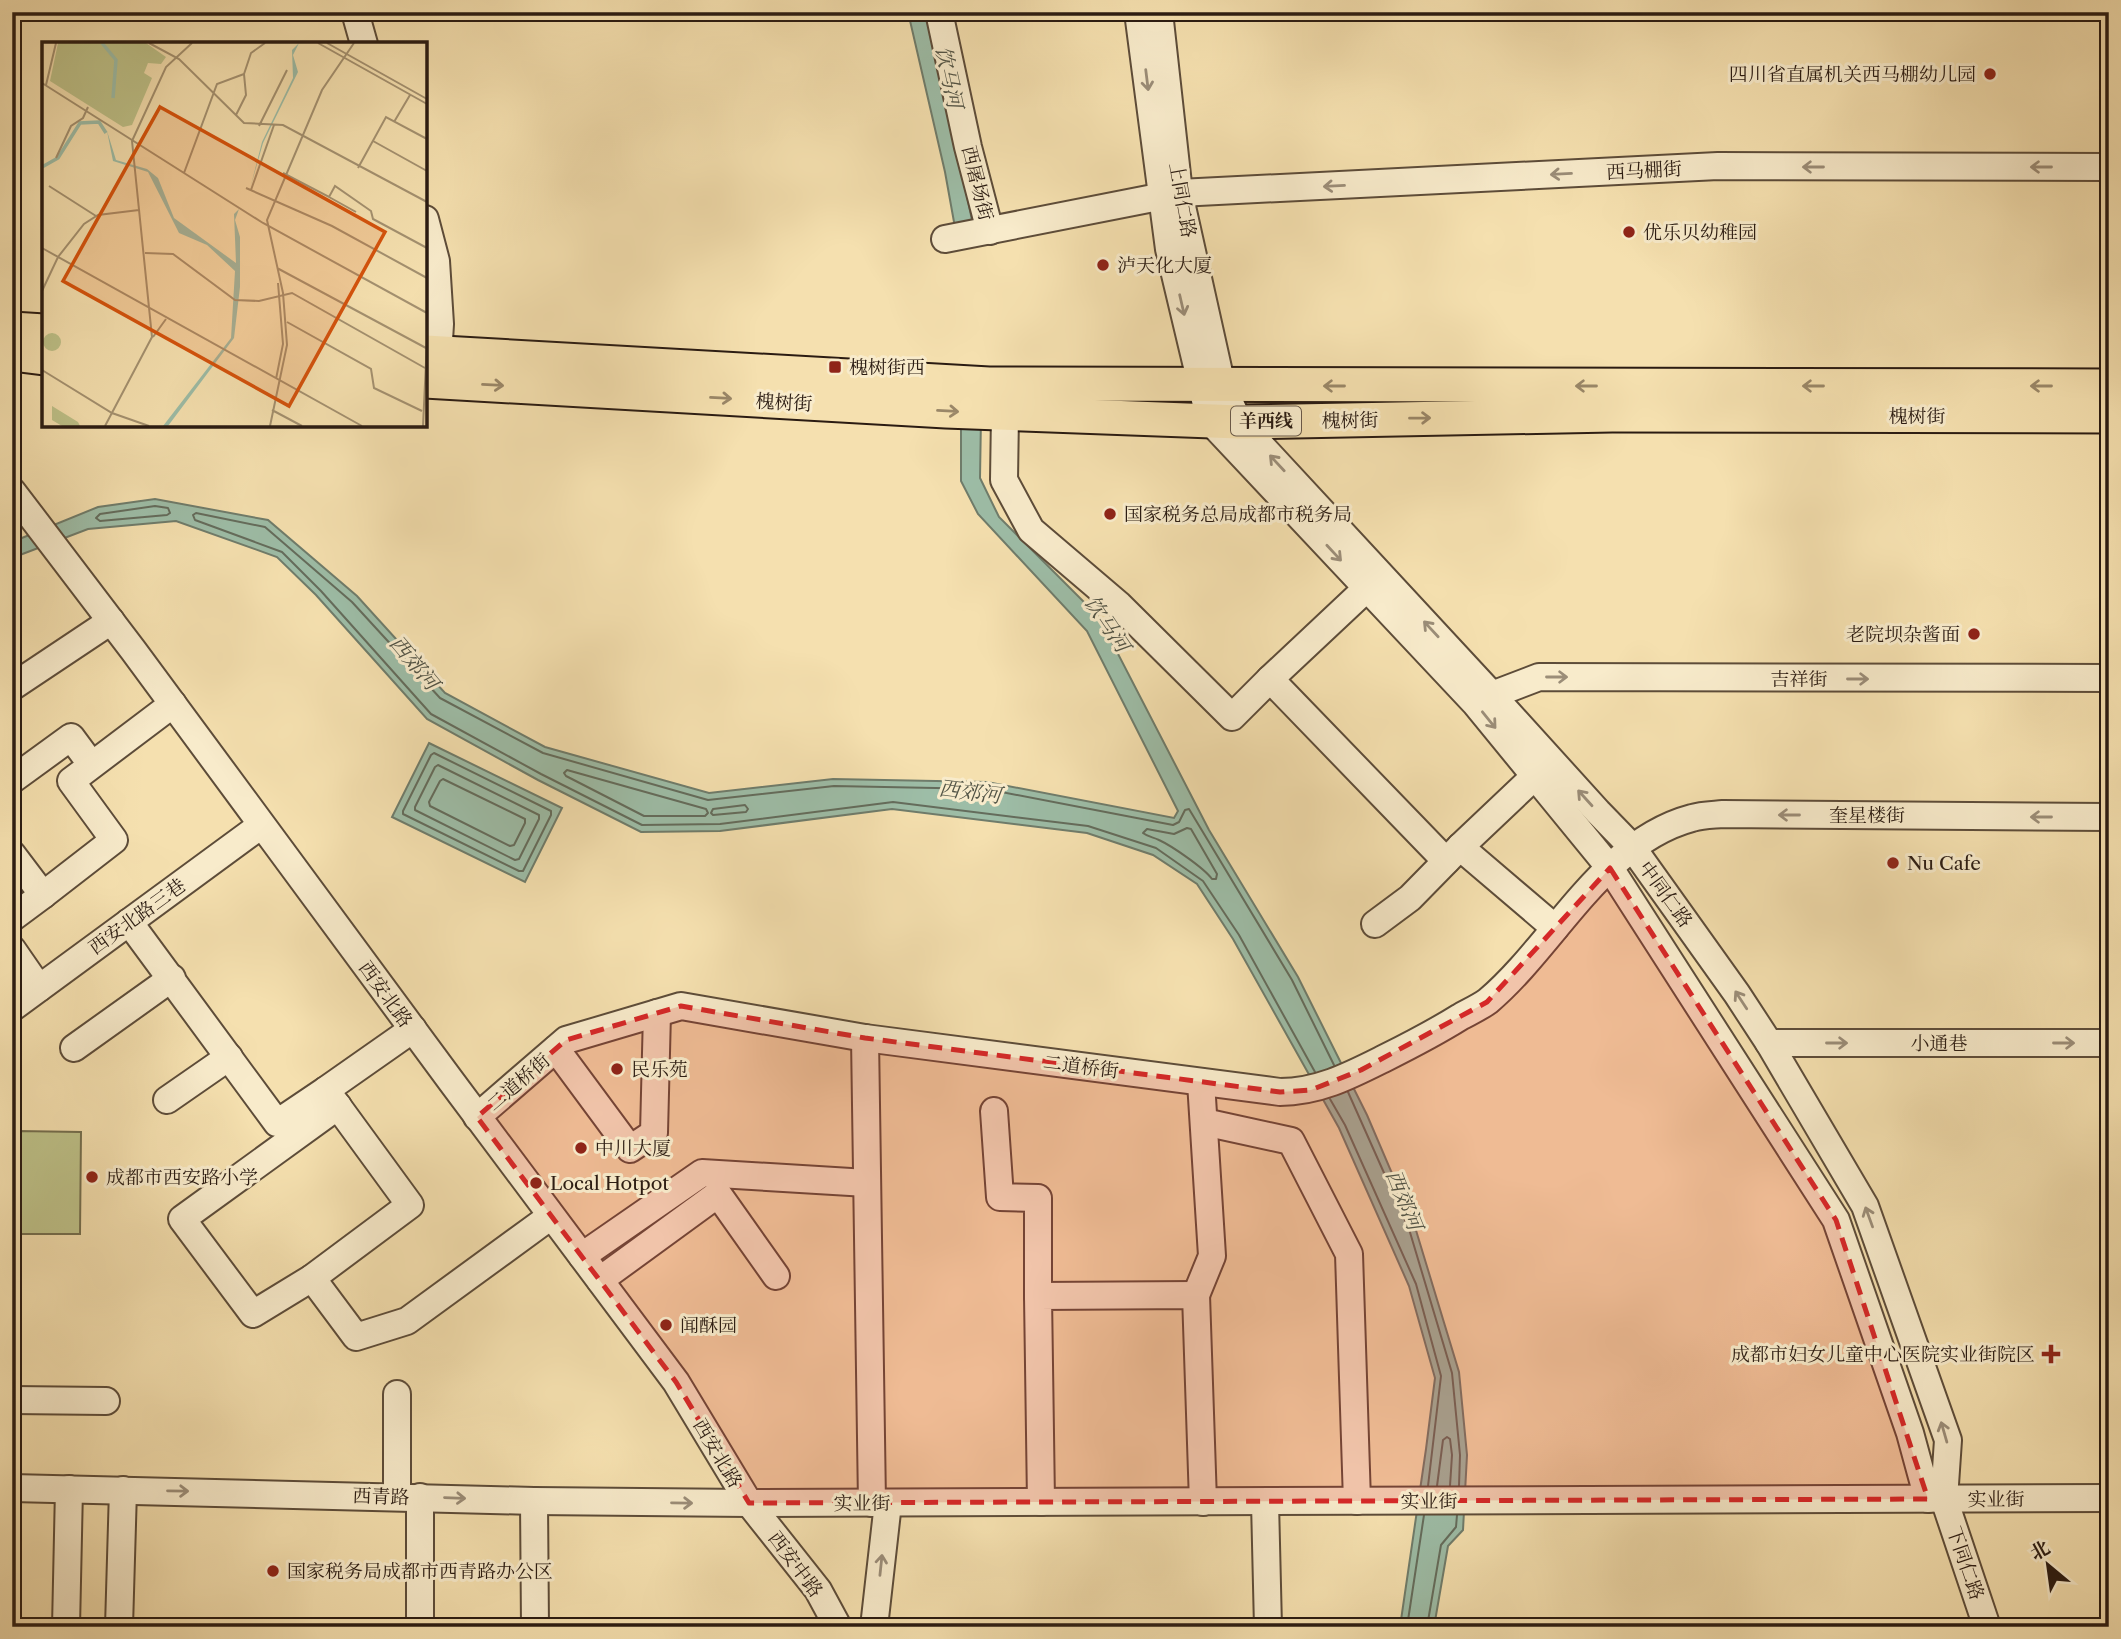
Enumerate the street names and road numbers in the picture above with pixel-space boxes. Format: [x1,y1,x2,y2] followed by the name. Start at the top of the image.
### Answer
[957,143,998,223] street label: 西屠场街
[1605,157,1683,184] street label: 西马棚街
[1165,161,1200,240] street label: 上同仁路
[755,390,813,415] street label: 槐树街
[1888,405,1946,428] street label: 槐树街
[1231,407,1301,436] road number: 羊西线
[1321,409,1379,432] street label: 槐树街
[1770,668,1828,691] street label: 吉祥街
[1829,804,1905,827] street label: 奎星楼街
[1634,857,1697,932] street label: 中同仁路
[84,874,190,959] street label: 西安北路三巷
[354,957,417,1032] street label: 西安北路
[1910,1032,1968,1055] street label: 小通巷
[482,1049,555,1116] street label: 二道桥街
[1042,1050,1120,1083] street label: 二道桥街
[688,1415,747,1492] street label: 西安北路
[352,1484,410,1509] street label: 西青路
[1967,1488,2025,1511] street label: 实业街
[1400,1490,1458,1513] street label: 实业街
[833,1492,891,1515] street label: 实业街
[1942,1523,1989,1603] street label: 下同仁路
[764,1527,828,1602] street label: 西安中路

